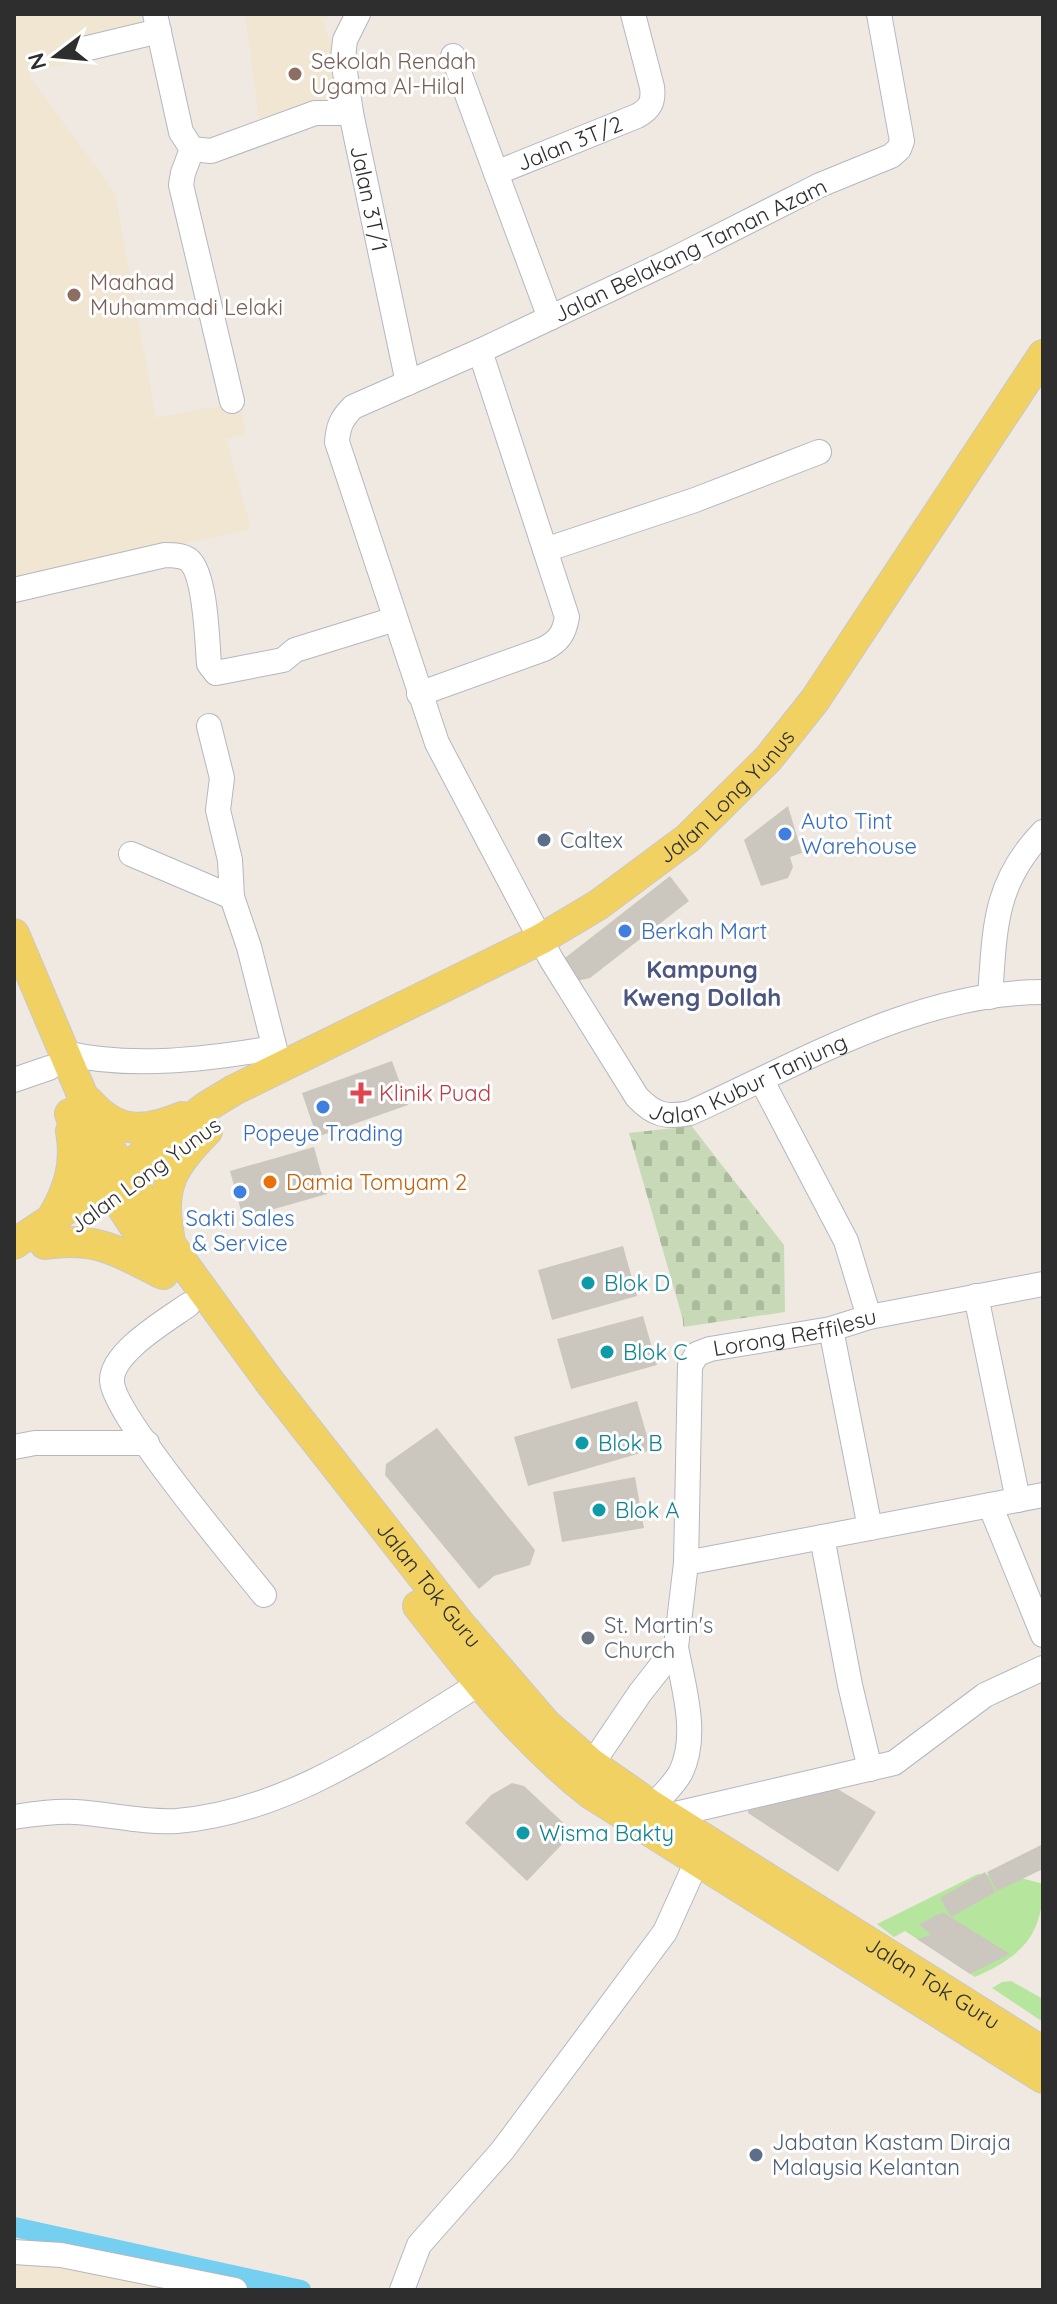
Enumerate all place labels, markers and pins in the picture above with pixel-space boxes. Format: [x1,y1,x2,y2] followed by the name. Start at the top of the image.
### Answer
[311,47,476,100] place label: Sekolah Rendah Ugama Al-Hilal
[286,65,304,83] marker: Sekolah Rendah Ugama Al-Hilal
[90,268,283,321] place label: Maahad Muhammadi Lelaki
[65,286,83,304] marker: Maahad Muhammadi Lelaki
[801,807,917,860] place label: Auto Tint Warehouse
[776,825,794,843] marker: Auto Tint Warehouse
[560,826,623,854] place label: Caltex
[535,831,553,849] marker: Caltex
[641,917,767,945] place label: Berkah Mart
[616,922,634,940] marker: Berkah Mart
[379,1079,491,1107] place label: Klinik Puad
[350,1082,372,1104] marker: Klinik Puad
[314,1098,332,1116] marker: Popeye Trading
[243,1119,403,1147] place label: Popeye Trading
[286,1168,467,1196] place label: Damia Tomyam 2
[261,1173,279,1191] marker: Damia Tomyam 2
[231,1183,249,1201] marker: Sakti Sales & Service
[186,1204,294,1257] place label: Sakti Sales & Service
[604,1269,670,1297] place label: Blok D
[579,1274,597,1292] marker: Blok D
[623,1338,688,1366] place label: Blok C
[598,1343,616,1361] marker: Blok C
[598,1429,662,1457] place label: Blok B
[573,1434,591,1452] marker: Blok B
[615,1496,679,1524] place label: Blok A
[590,1501,608,1519] marker: Blok A
[604,1611,713,1664] place label: St. Martin's Church
[579,1629,597,1647] marker: St. Martin's Church
[539,1819,674,1847] place label: Wisma Bakty
[514,1824,532,1842] marker: Wisma Bakty
[772,2128,1011,2181] place label: Jabatan Kastam Diraja Malaysia Kelantan
[747,2146,765,2164] marker: Jabatan Kastam Diraja Malaysia Kelantan

